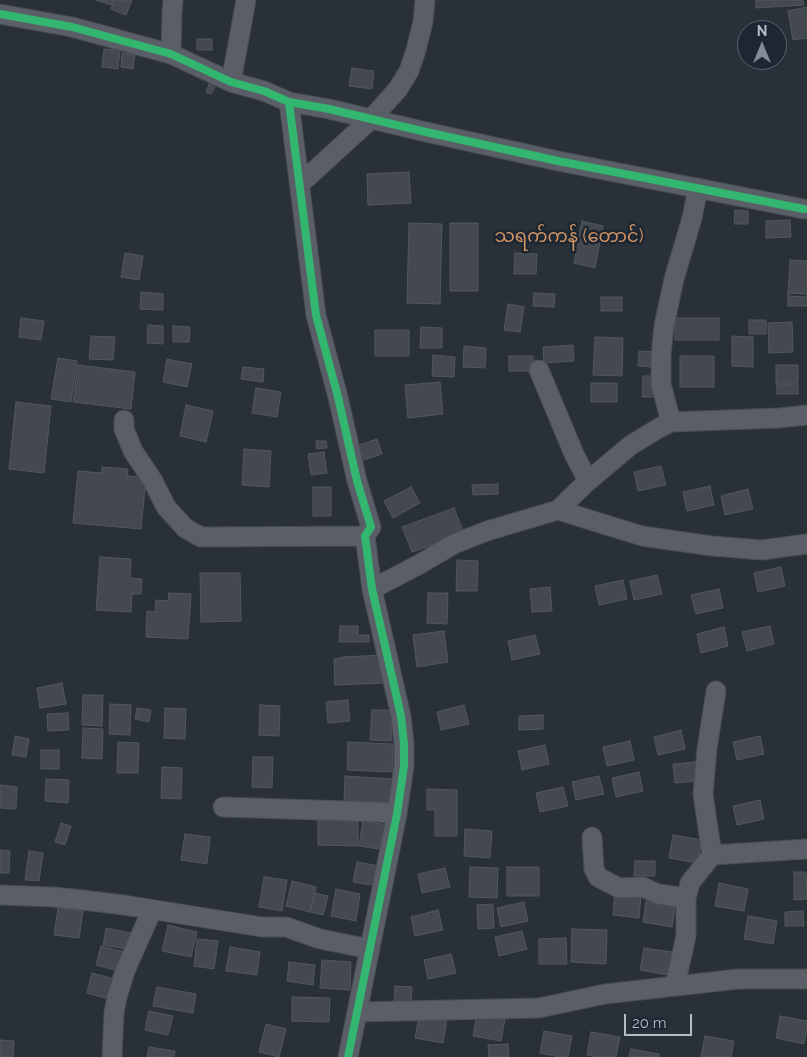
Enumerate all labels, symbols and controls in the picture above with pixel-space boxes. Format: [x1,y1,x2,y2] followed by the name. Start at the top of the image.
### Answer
[737,20,787,70] north arrow
[757,23,767,39] text: N
[495,226,643,248] district label: သရက်ကန် (တောင်)
[627,1004,694,1036] scale bar
[632,1014,667,1032] text: 20 m

